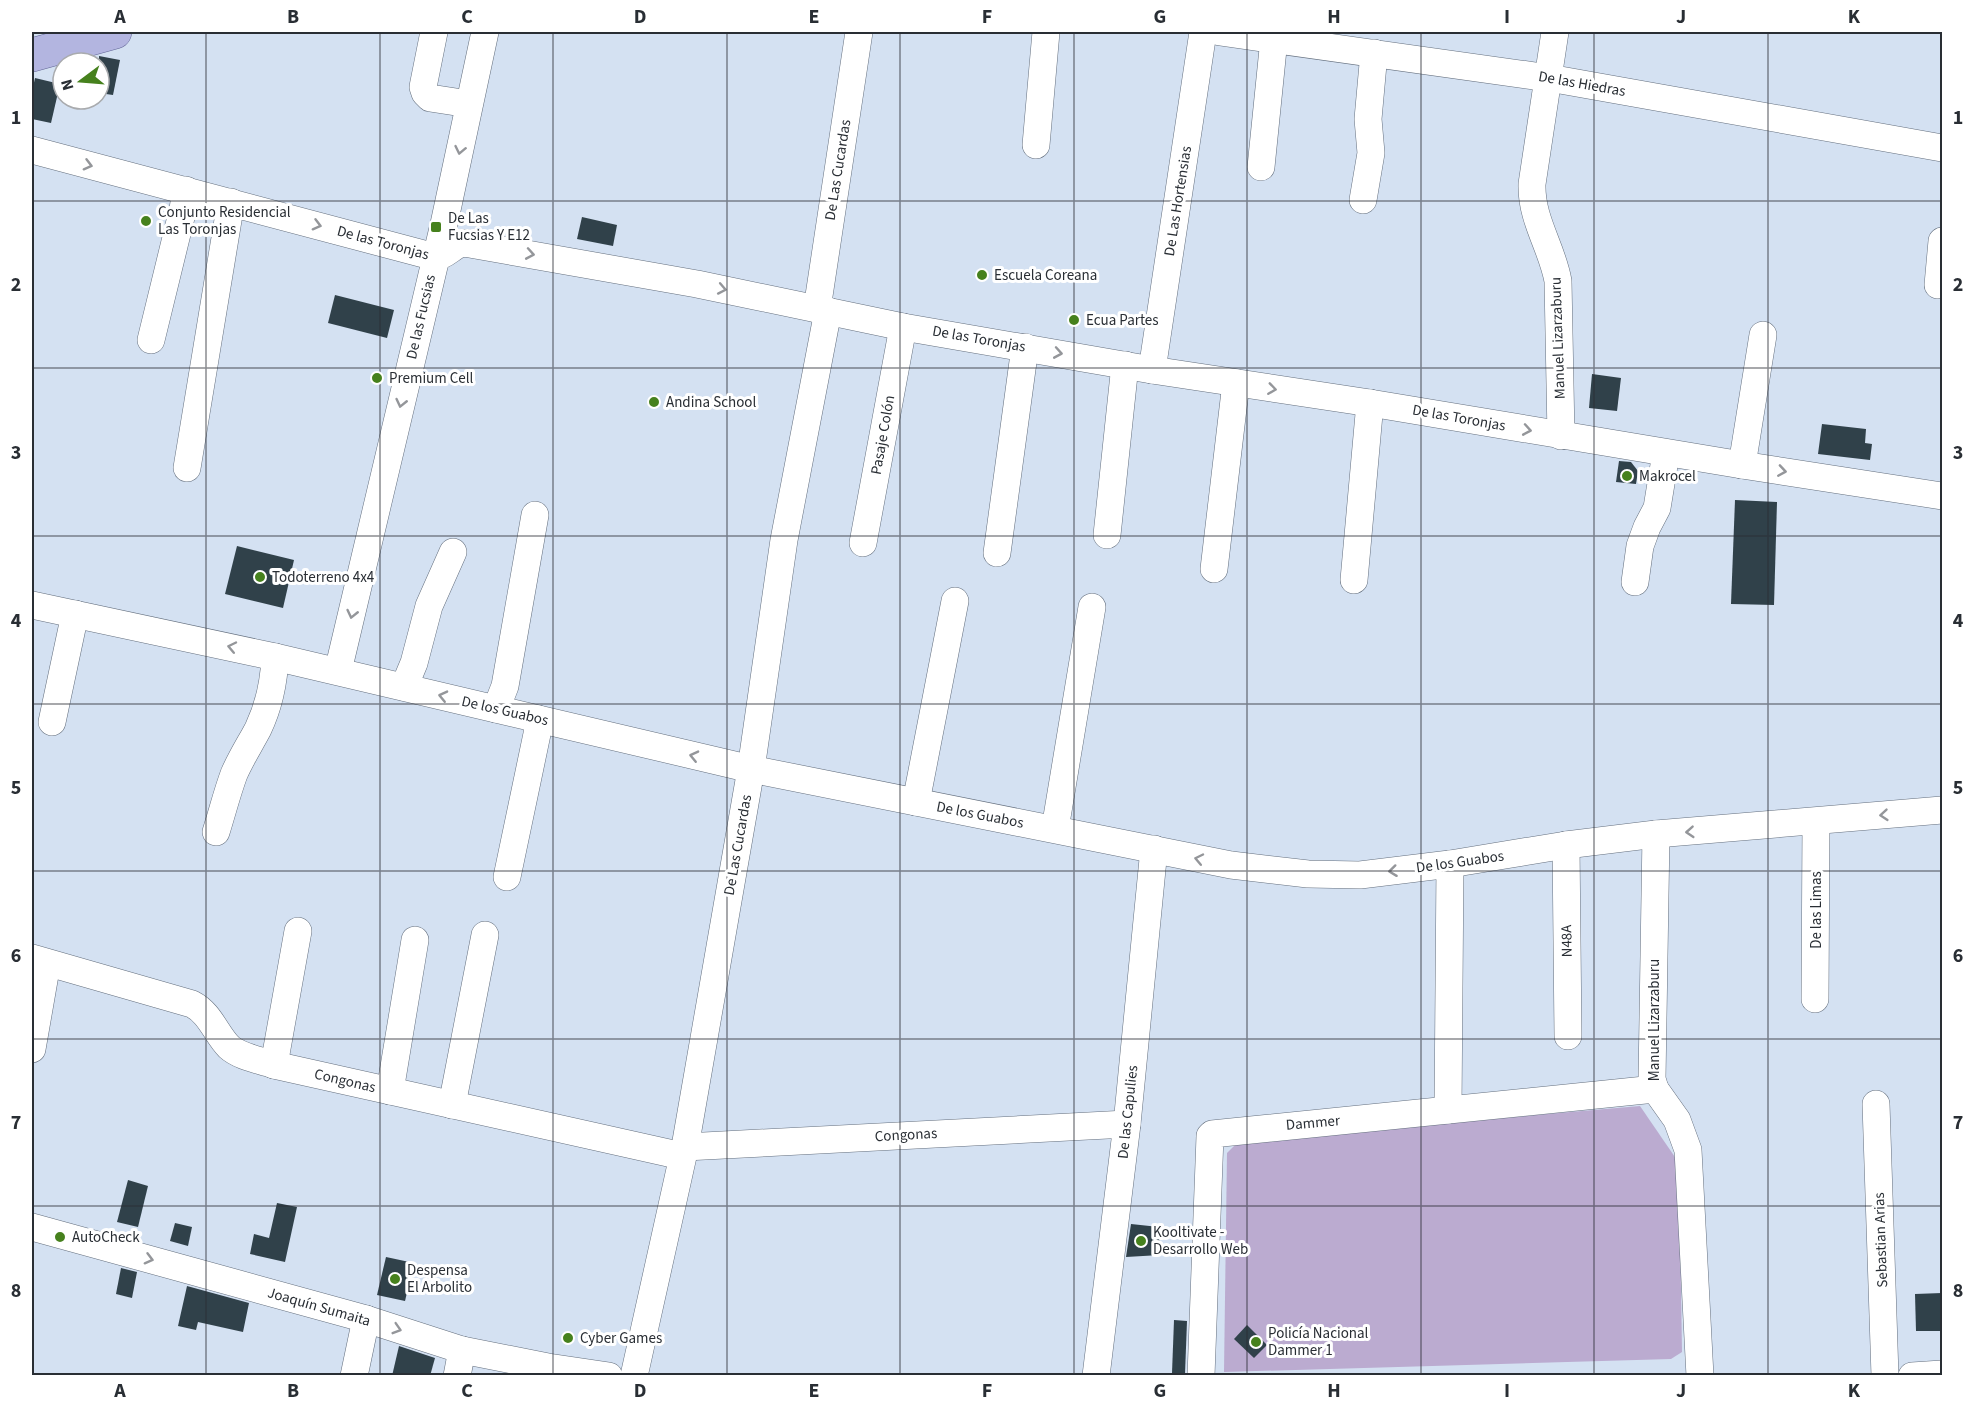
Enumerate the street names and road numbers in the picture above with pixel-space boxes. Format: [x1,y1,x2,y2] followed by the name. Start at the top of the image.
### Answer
[1537,66,1627,102] street label: De las Hiedras
[820,118,856,222] street label: De Las Cucardas
[1159,144,1197,258] street label: De Las Hortensias
[335,221,431,265] street label: De las Toronjas
[401,273,441,361] street label: De las Fucsias
[1545,277,1571,399] street label: Manuel Lizarzaburu
[931,320,1027,358] street label: De las Toronjas
[866,394,900,476] street label: Pasaje Colón
[1411,399,1507,437] street label: De las Toronjas
[460,691,550,731] street label: De los Guabos
[719,793,757,897] street label: De Las Cucardas
[935,796,1025,834] street label: De los Guabos
[1415,845,1505,879] street label: De los Guabos
[1806,871,1827,949] street label: De las Limas
[1556,924,1578,958] street label: N48A
[1644,959,1665,1081] street label: Manuel Lizarzaburu
[312,1064,378,1098] street label: Congonas
[1113,1064,1143,1160] street label: De las Capulies
[1285,1110,1342,1136] street label: Dammer
[874,1123,938,1147] street label: Congonas
[1869,1192,1893,1288] street label: Sebastian Arias
[265,1282,373,1332] street label: Joaquín Sumaita

